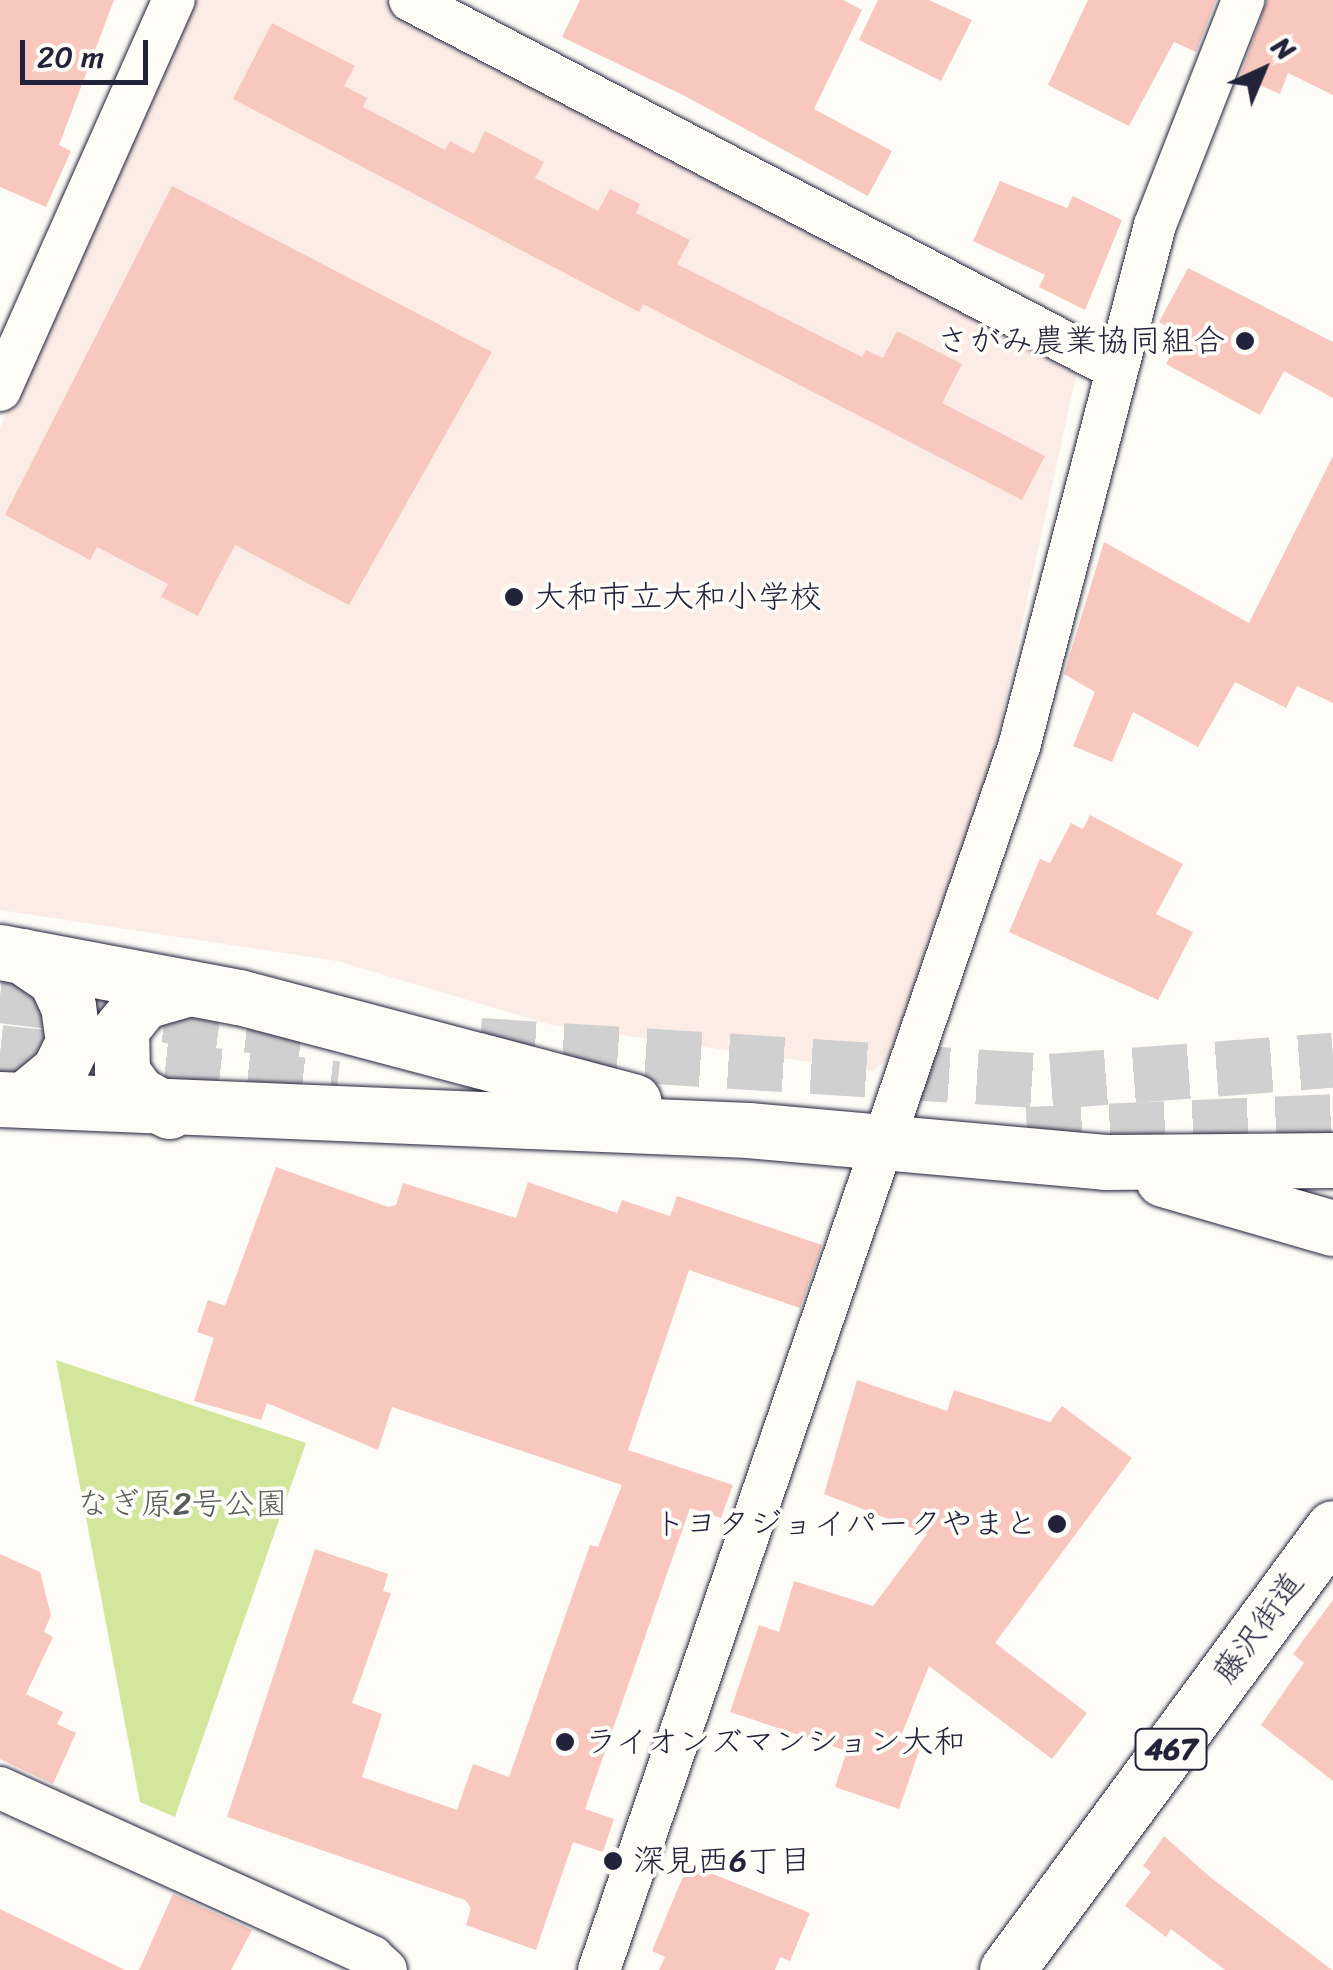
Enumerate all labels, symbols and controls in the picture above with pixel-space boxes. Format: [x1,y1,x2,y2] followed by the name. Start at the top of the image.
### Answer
[25,20,152,82] scale bar
[1213,20,1313,120] north arrow
[1260,24,1308,72] text: N
[37,30,104,84] text: 20 m
[937,322,1225,360] place label: さがみ農業協同組合
[1234,330,1256,352] marker: さがみ農業協同組合
[534,578,822,616] place label: 大和市立大和小学校
[503,586,525,608] marker: 大和市立大和小学校
[77,1485,287,1523] park label: なぎ原2号公園
[653,1505,1037,1543] place label: トヨタジョイパークやまと
[1046,1513,1068,1535] marker: トヨタジョイパークやまと
[1206,1565,1312,1691] street label: 藤沢街道
[585,1723,969,1761] place label: ライオンズマンション大和
[1134,1724,1208,1774] road number: 467
[554,1731,576,1753] marker: ライオンズマンション大和
[633,1842,811,1880] place label: 深見西6丁目
[602,1850,624,1872] marker: 深見西6丁目

